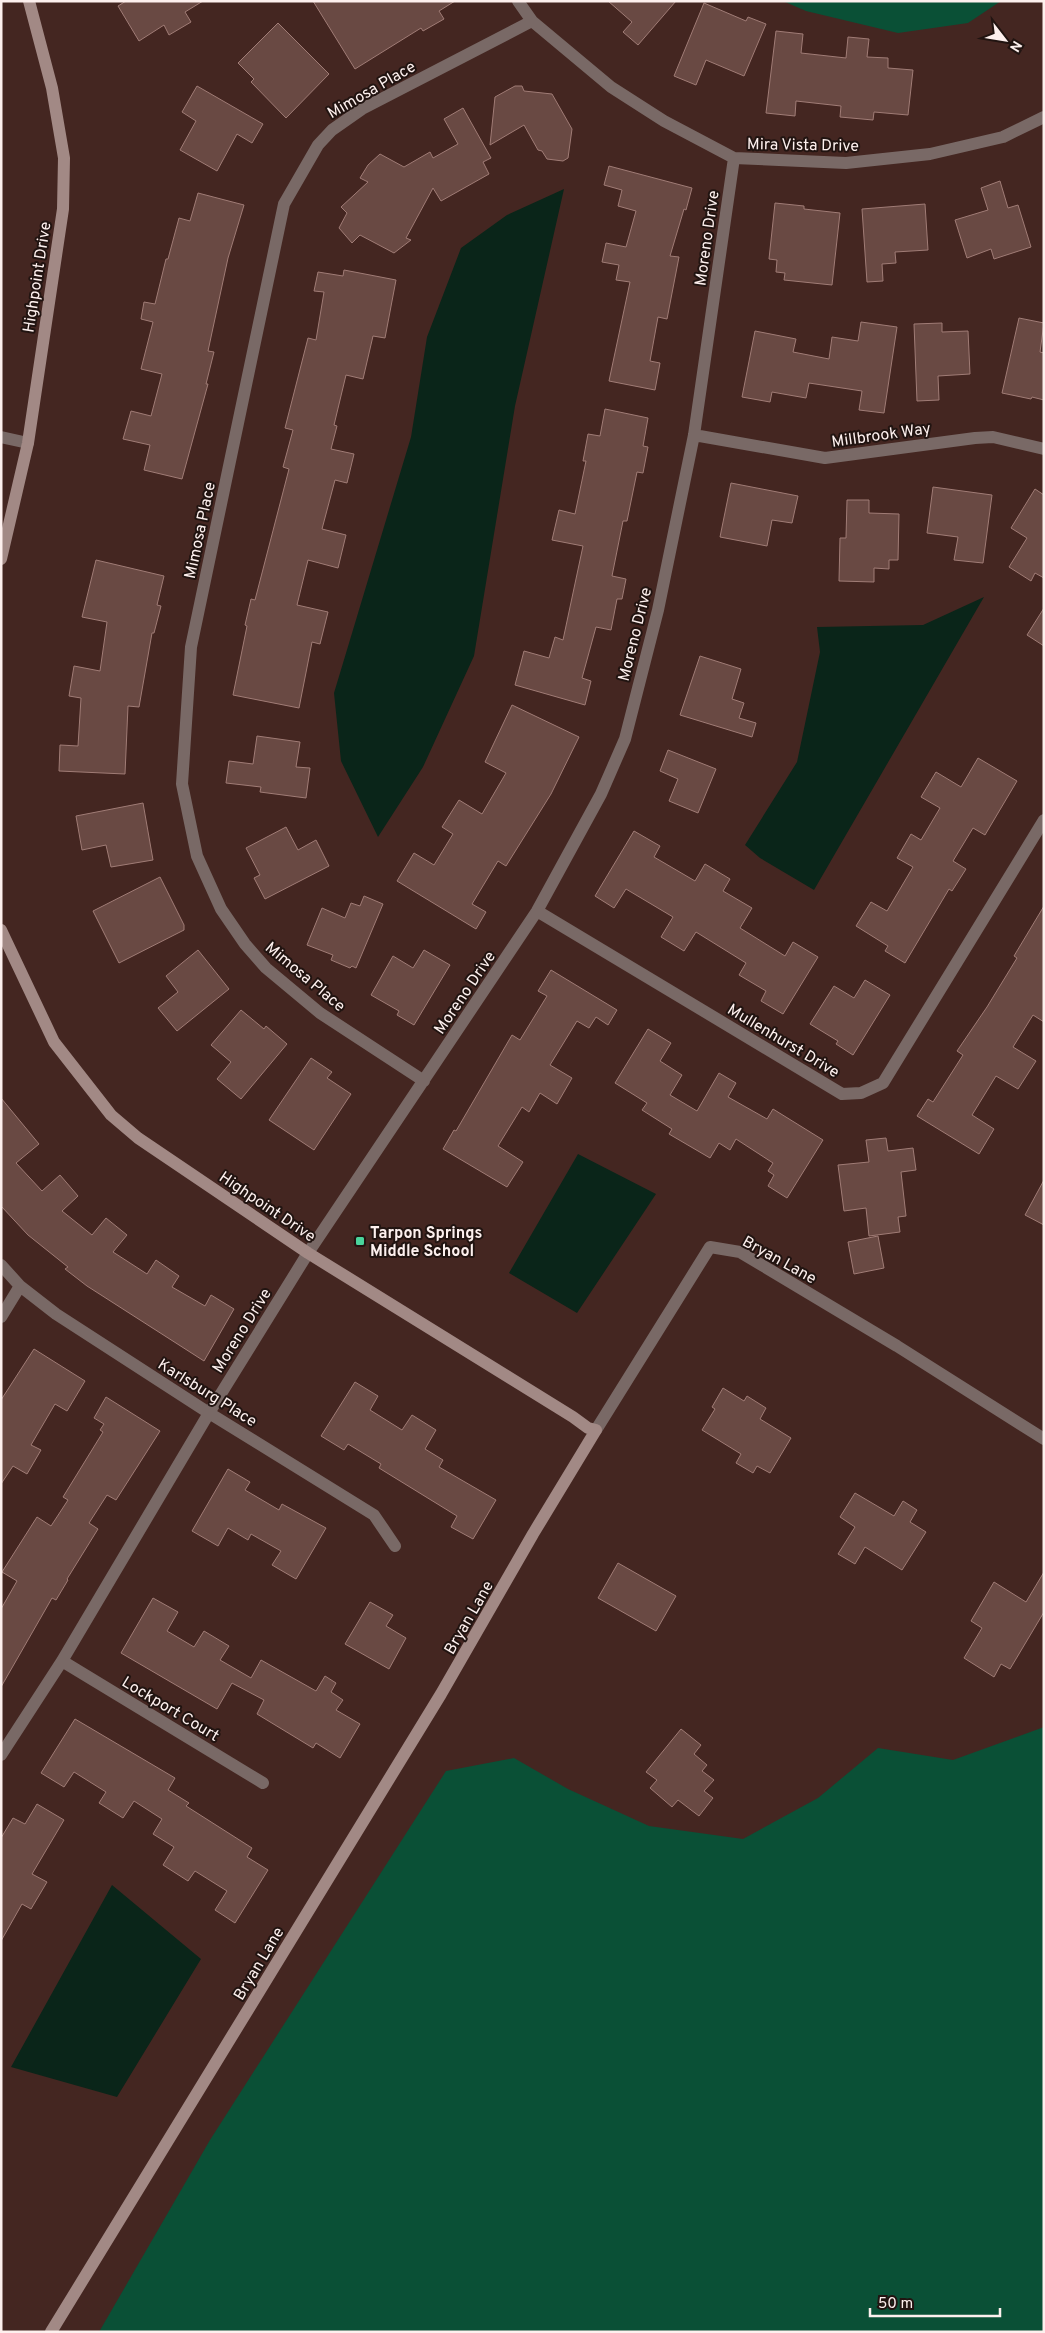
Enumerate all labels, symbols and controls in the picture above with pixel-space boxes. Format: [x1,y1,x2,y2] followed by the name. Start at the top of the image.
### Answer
[980,15,1030,65] north arrow
[1005,37,1025,55] text: N
[324,57,420,124] street label: Mimosa Place
[747,135,859,157] street label: Mira Vista Drive
[691,189,725,287] street label: Moreno Drive
[19,220,57,334] street label: Highpoint Drive
[830,419,932,453] street label: Millbrook Way
[181,480,221,581] street label: Mimosa Place
[615,585,657,684] street label: Moreno Drive
[260,938,349,1017] street label: Mimosa Place
[430,948,501,1039] street label: Moreno Drive
[723,1000,843,1083] street label: Mullenhurst Drive
[215,1168,319,1247] street label: Highpoint Drive
[370,1224,483,1262] place label: Tarpon Springs Middle School
[738,1232,820,1289] street label: Bryan Lane
[354,1235,366,1247] marker: Tarpon Springs Middle School
[209,1285,277,1377] street label: Moreno Drive
[154,1355,260,1432] street label: Karlsburg Place
[441,1578,499,1658] street label: Bryan Lane
[118,1673,222,1747] street label: Lockport Court
[230,1924,289,2004] street label: Bryan Lane
[870,2286,1000,2318] scale bar
[878,2295,913,2314] text: 50 m

